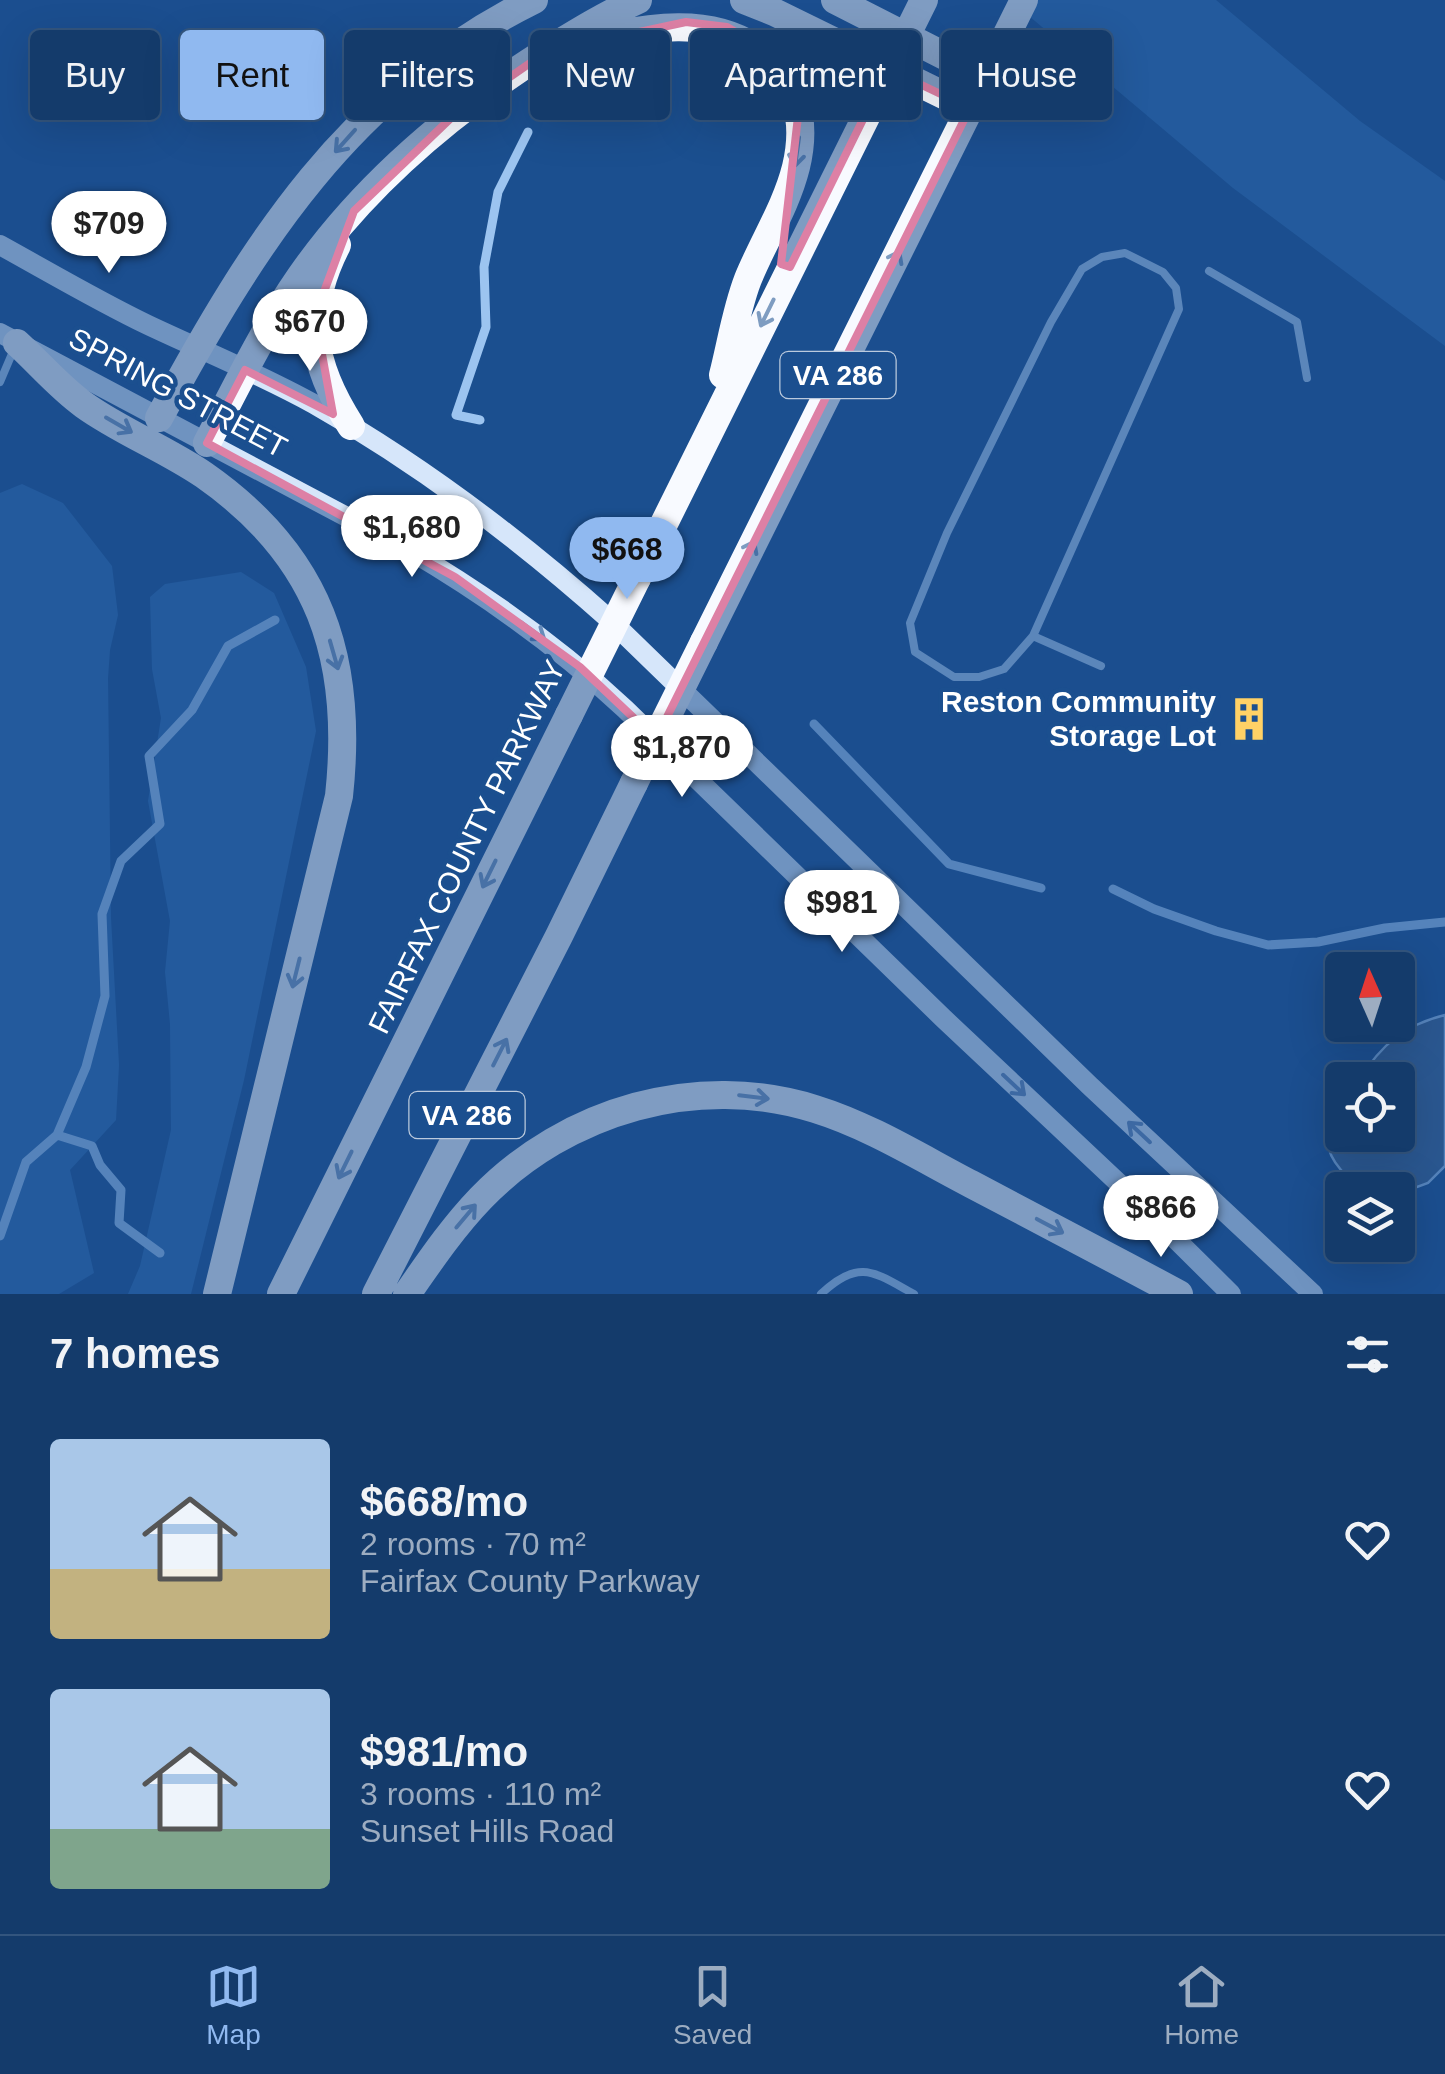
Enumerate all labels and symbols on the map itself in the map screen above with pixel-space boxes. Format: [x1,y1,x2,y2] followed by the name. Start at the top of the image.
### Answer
[333,128,356,153] one-way arrow
[788,136,806,168] one-way arrow
[50,191,168,276] pin: $709
[884,249,903,279] one-way arrow
[251,289,369,374] pin: $670
[757,297,776,327] one-way arrow
[64,321,293,464] street label: SPRING STREET
[780,352,896,398] road number: VA 286
[104,416,134,436] one-way arrow
[331,495,493,580] pin: $1,680
[568,517,686,602] pin: $668
[739,540,758,570] one-way arrow
[519,620,546,641] one-way arrow
[325,639,344,670] one-way arrow
[362,655,571,1039] street label: FAIRFAX COUNTY PARKWAY
[941,685,1216,752] place label: Reston Community Storage Lot
[1225,695,1273,743] building icon: Reston Community Storage Lot
[601,715,763,800] pin: $1,870
[479,859,498,888] one-way arrow
[783,870,901,955] pin: $981
[1325,952,1415,1042] north arrow
[286,957,305,988] one-way arrow
[491,1037,510,1067] one-way arrow
[1001,1073,1026,1096] one-way arrow
[737,1088,770,1107] one-way arrow
[410,1092,524,1138] road number: VA 286
[1127,1121,1152,1144] one-way arrow
[335,1150,354,1180] one-way arrow
[1102,1175,1220,1260] pin: $866
[454,1204,477,1229] one-way arrow
[1035,1217,1065,1236] one-way arrow

